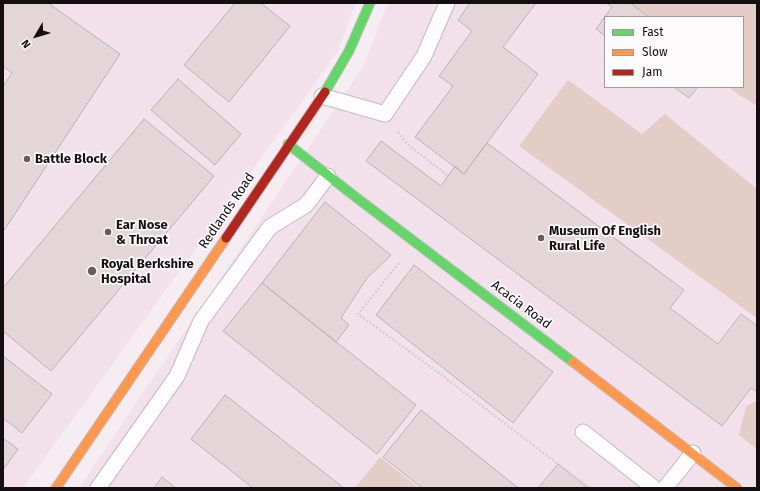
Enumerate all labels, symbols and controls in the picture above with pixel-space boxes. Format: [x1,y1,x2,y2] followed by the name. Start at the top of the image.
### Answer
[16,16,56,56] north arrow
[604,16,744,88] legend
[642,25,664,39] text: Fast
[19,37,34,51] text: N
[642,45,668,59] text: Slow
[642,65,662,79] text: Jam
[35,151,107,167] place label: Battle Block
[22,154,32,164] marker: Battle Block
[196,170,258,252] street label: Redlands Road
[116,217,168,248] place label: Ear Nose & Throat
[549,223,661,254] place label: Museum Of English Rural Life
[103,227,113,237] marker: Ear Nose & Throat
[536,233,546,243] marker: Museum Of English Rural Life
[101,256,194,287] place label: Royal Berkshire Hospital
[86,265,98,277] marker: Royal Berkshire Hospital
[488,277,554,333] street label: Acacia Road

